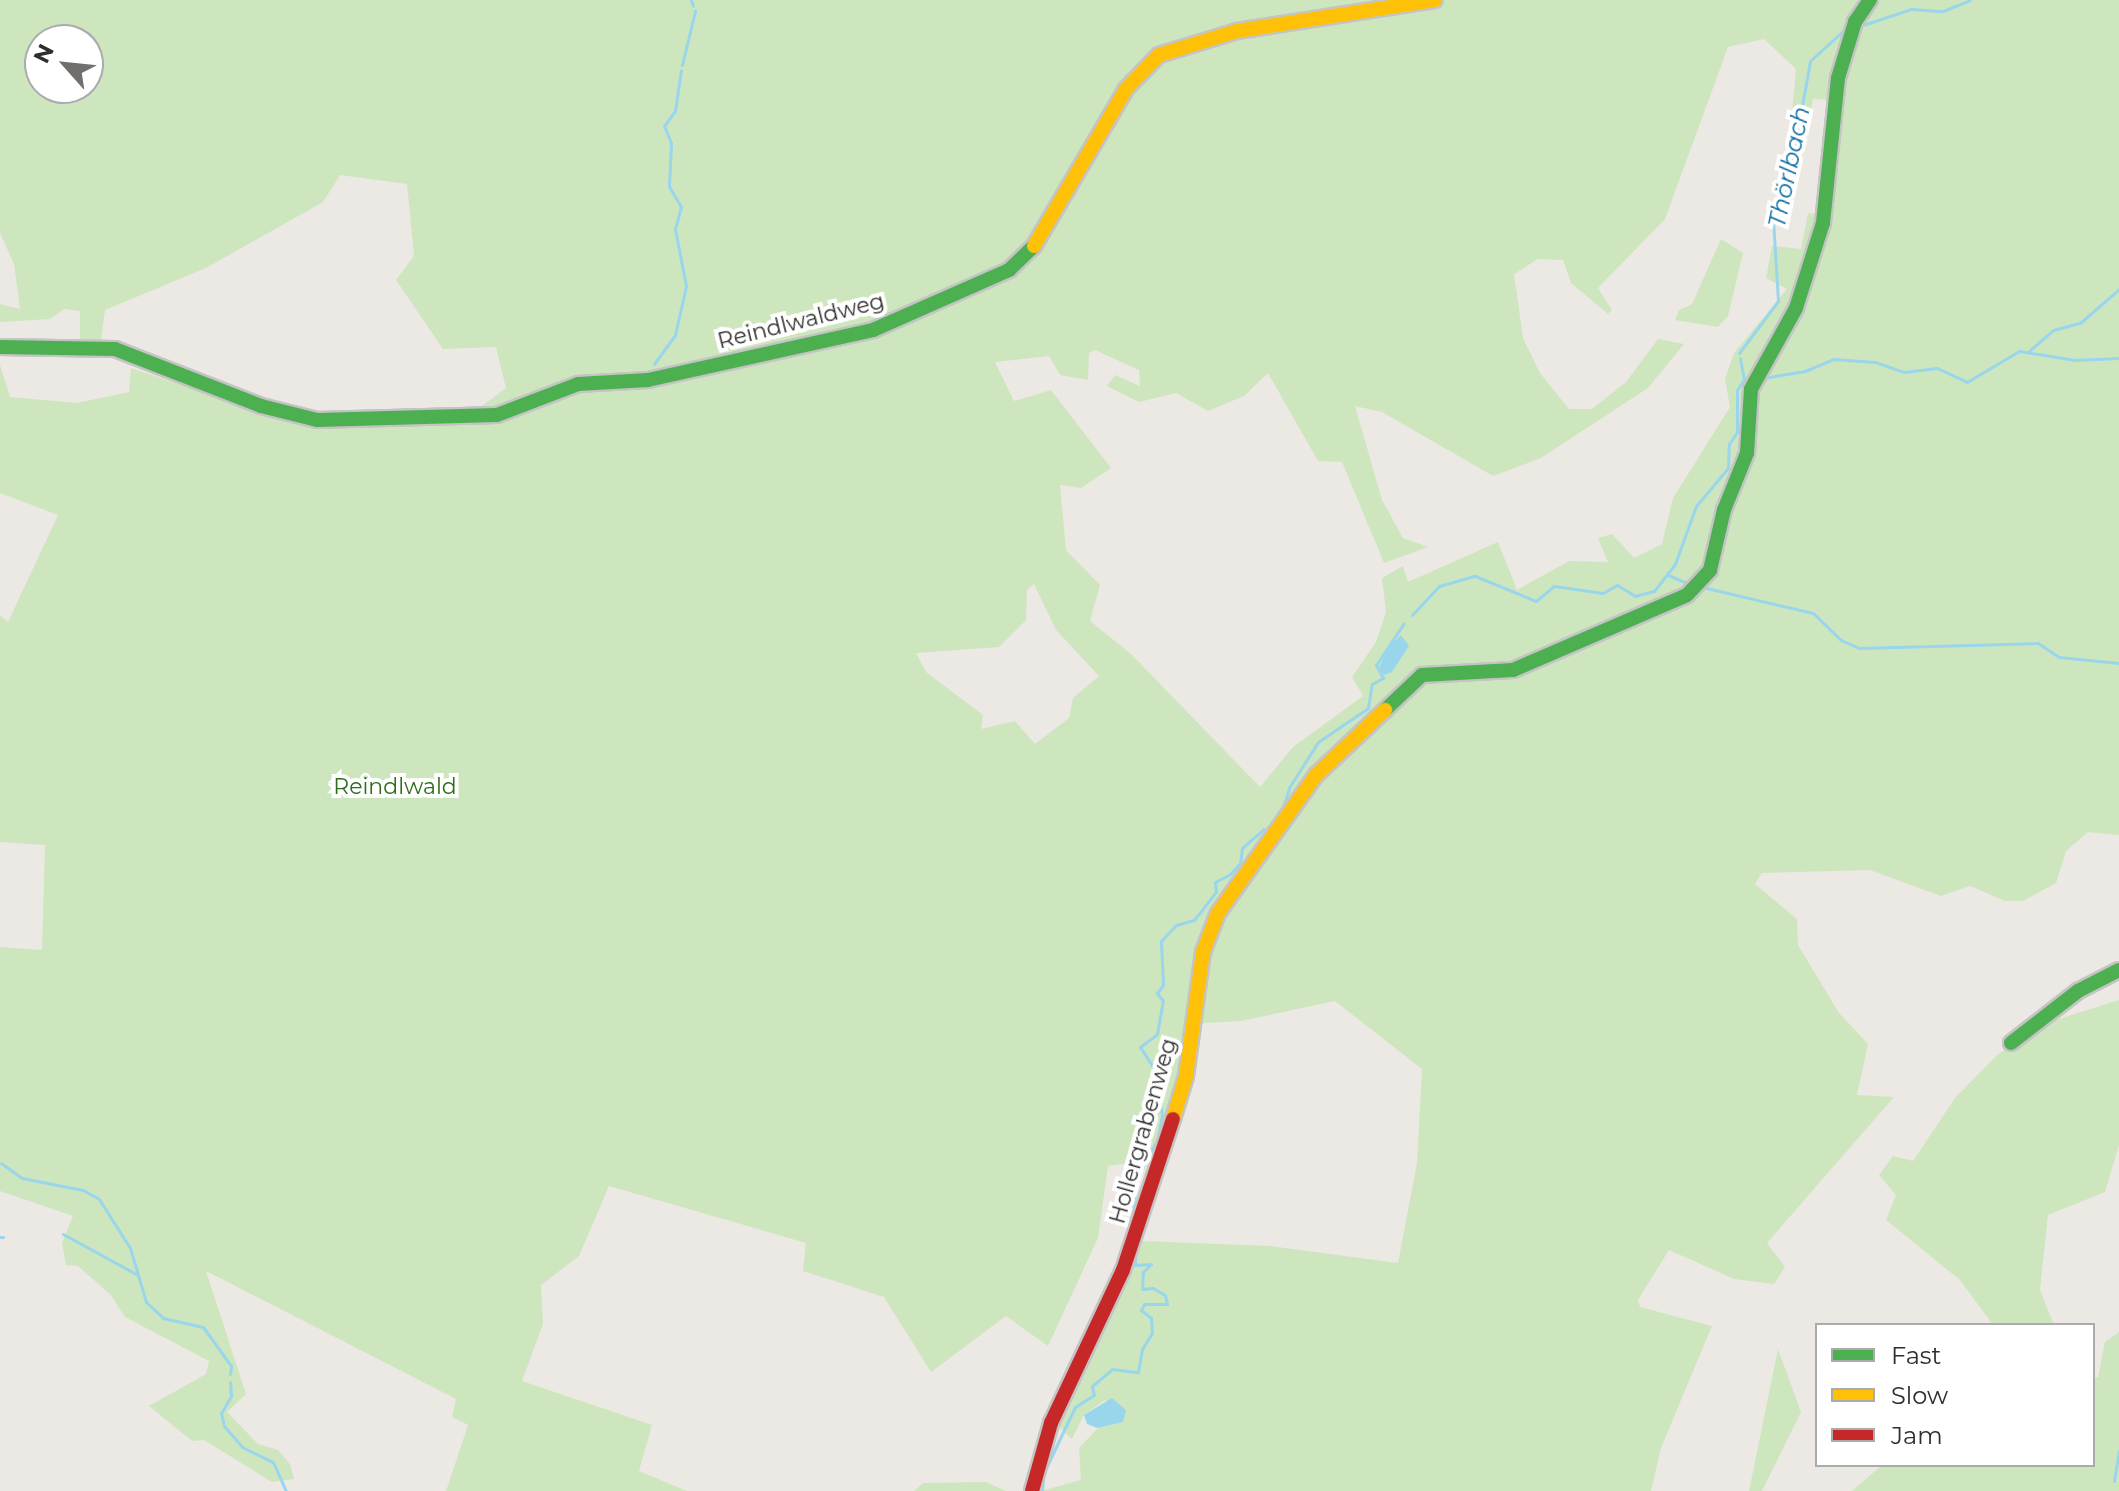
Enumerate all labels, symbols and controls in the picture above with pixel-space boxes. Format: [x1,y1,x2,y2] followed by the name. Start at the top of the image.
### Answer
[24,24,104,104] north arrow
[28,40,60,68] text: N
[1762,104,1816,230] water label: Thörlbach
[715,288,887,354] street label: Reindlwaldweg
[333,774,457,800] park label: Reindlwald
[1104,1035,1182,1227] street label: Hollergrabenweg
[1815,1323,2095,1467] legend
[1891,1341,1941,1370] text: Fast
[1891,1381,1948,1410] text: Slow
[1891,1421,1943,1450] text: Jam

